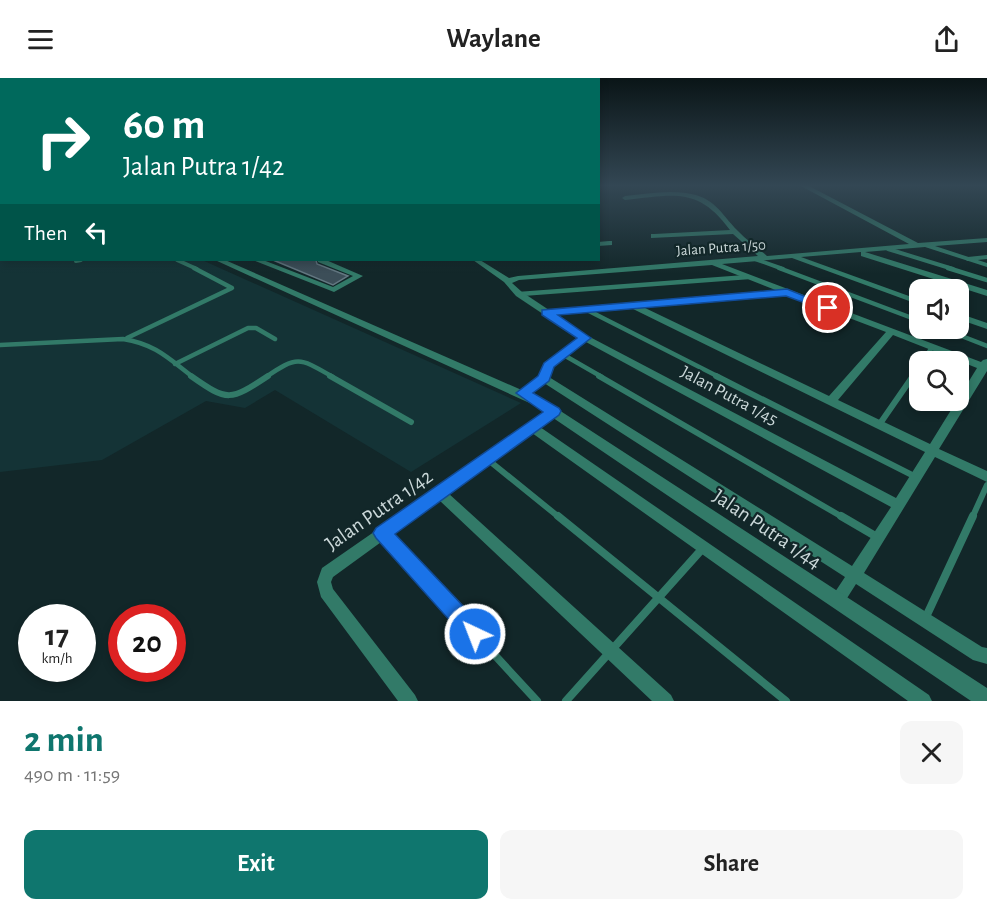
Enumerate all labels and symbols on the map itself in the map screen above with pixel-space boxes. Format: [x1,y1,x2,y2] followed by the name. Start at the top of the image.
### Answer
[676,237,766,259] street label: Jalan Putra 1/50
[802,282,853,333] pin
[678,363,780,429] street label: Jalan Putra 1/45
[322,465,436,555] street label: Jalan Putra 1/42
[709,485,825,573] street label: Jalan Putra 1/44
[443,602,507,666] position arrow
[108,604,186,682] speed limit sign: 20

